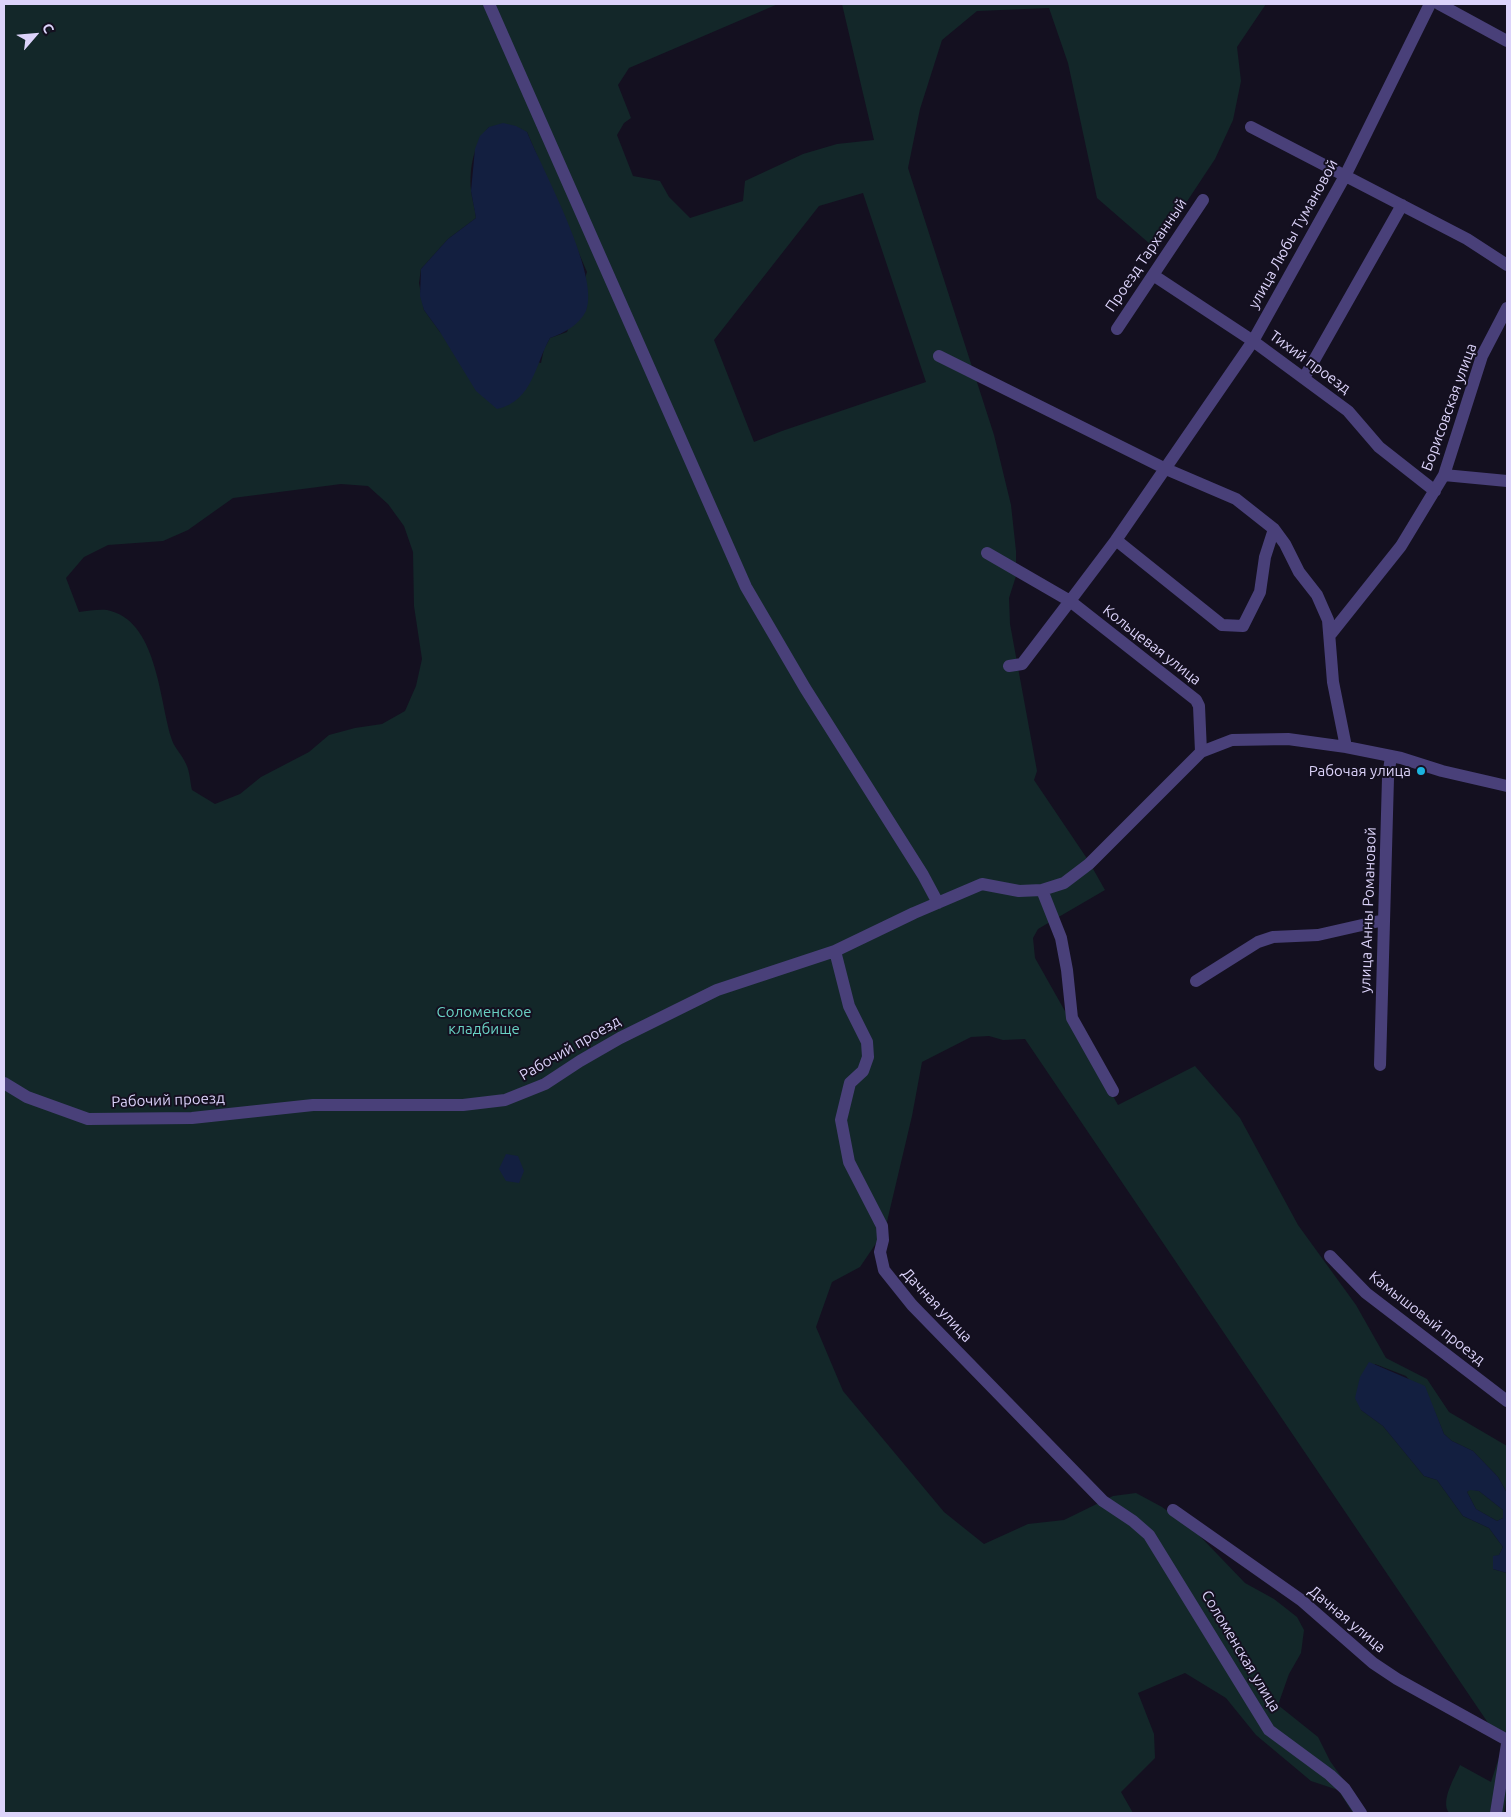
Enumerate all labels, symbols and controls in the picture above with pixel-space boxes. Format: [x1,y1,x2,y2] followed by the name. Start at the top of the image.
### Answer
[10,10,60,60] north arrow
[39,21,58,36] text: С
[1244,156,1342,312] street label: улица Любы Тумановой
[1101,195,1191,315] street label: Проезд Тарханный
[1266,327,1354,397] street label: Тихий проезд
[1418,341,1480,473] street label: Борисовская улица
[1099,601,1205,689] street label: Кольцевая улица
[1309,762,1411,780] place label: Рабочая улица
[1415,765,1427,777] marker: Рабочая улица
[1356,827,1380,993] street label: улица Анны Романовой
[437,1003,531,1038] park label: Соломенское кладбище
[516,1012,624,1084] street label: Рабочий проезд
[111,1089,225,1111] street label: Рабочий проезд
[898,1264,976,1346] street label: Дачная улица
[1366,1267,1488,1369] street label: Камышовый проезд
[1305,1582,1389,1656] street label: Дачная улица
[1198,1587,1284,1715] street label: Соломенская улица

